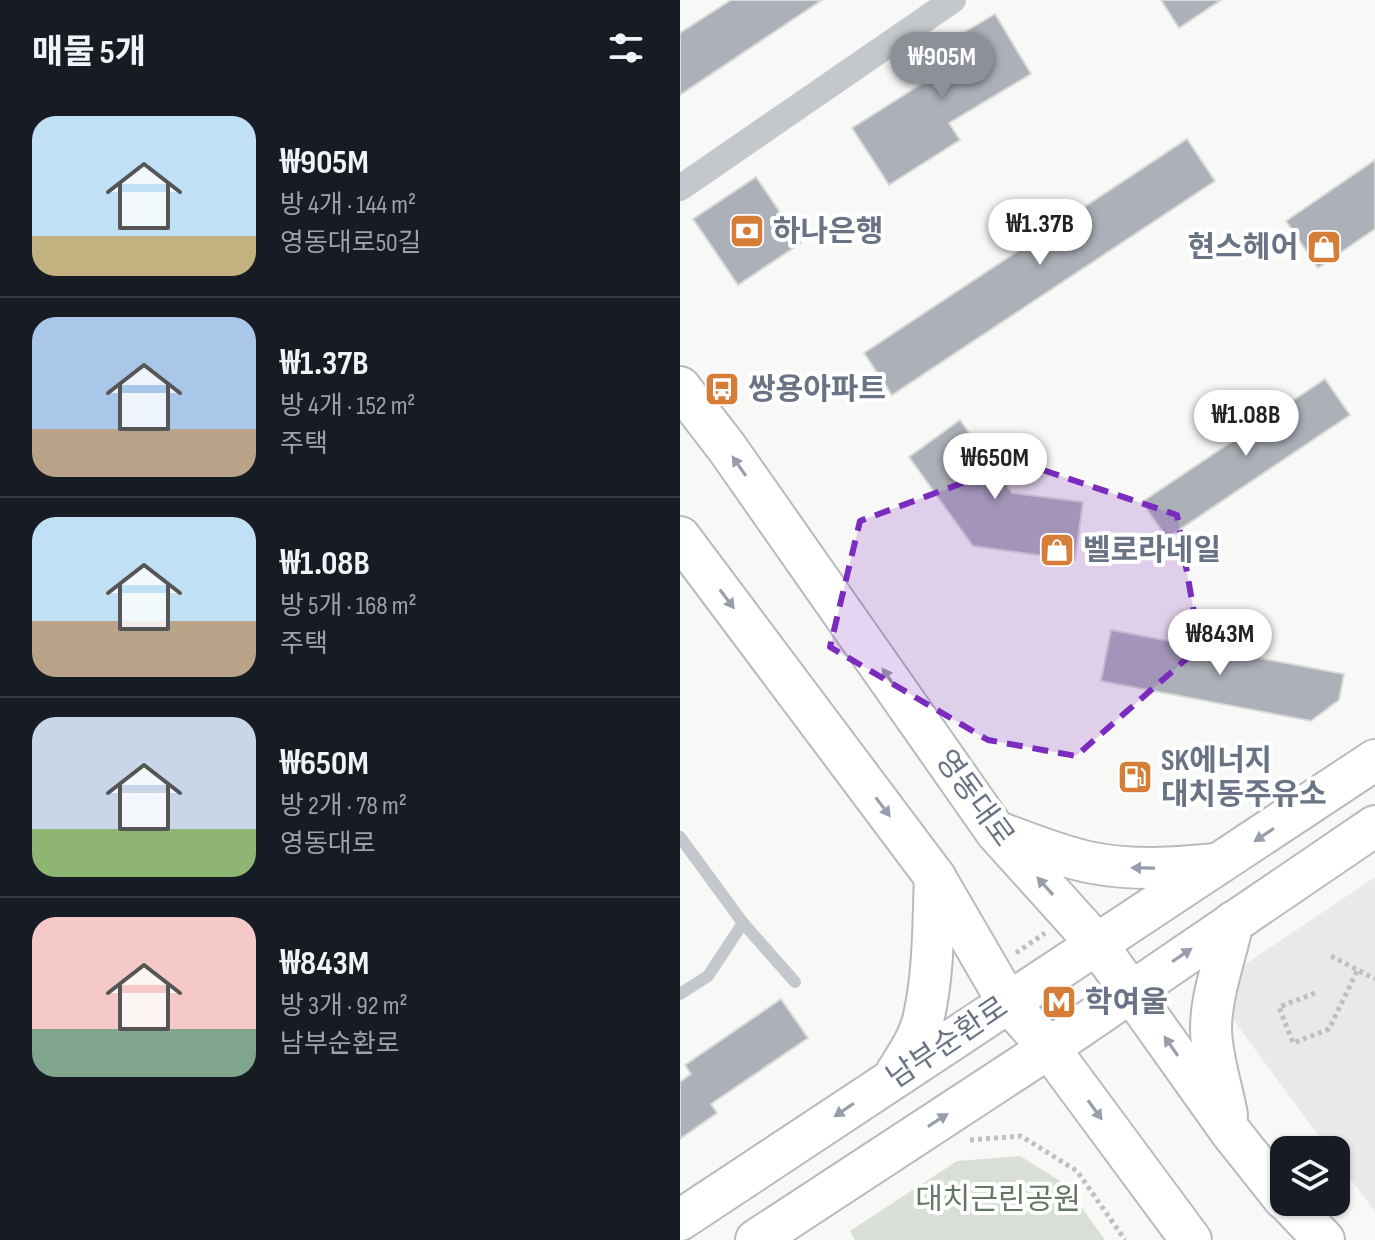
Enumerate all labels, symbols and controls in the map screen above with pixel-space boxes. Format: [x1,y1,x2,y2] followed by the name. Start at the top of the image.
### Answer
[604,26,648,70] icon: filters
[32,32,146,73] text: 매물 5개
[886,32,998,100] pin: ₩905M
[908,42,976,73] text: ₩905M
[280,142,369,183] text: ₩905M
[96,148,192,244] icon: home
[280,190,416,221] text: 방 4개 · 144 m²
[975,199,1105,267] pin: ₩1.37B
[1006,209,1074,240] text: ₩1.37B
[728,212,766,250] bank icon: 하나은행
[773,214,883,250] place label: 하나은행
[280,228,422,259] text: 영동대로50길
[1305,228,1343,266] shop icon: 현스헤어
[1188,230,1298,266] place label: 현스헤어
[280,343,368,384] text: ₩1.37B
[96,349,192,445] icon: home
[703,370,741,408] bus stop icon: 쌍용아파트
[748,372,886,408] place label: 쌍용아파트
[1181,390,1311,458] pin: ₩1.08B
[280,391,415,422] text: 방 4개 · 152 m²
[1212,400,1280,431] text: ₩1.08B
[280,429,328,460] text: 주택
[939,433,1051,501] pin: ₩650M
[961,443,1029,474] text: ₩650M
[732,455,748,476] one-way arrow
[1038,531,1076,569] shop icon: 벨로라네일
[1083,533,1221,569] place label: 벨로라네일
[280,543,370,584] text: ₩1.08B
[96,549,192,645] icon: home
[718,589,734,609] one-way arrow
[280,591,417,622] text: 방 5개 · 168 m²
[1164,609,1276,677] pin: ₩843M
[1186,619,1254,650] text: ₩843M
[280,629,328,660] text: 주택
[882,668,897,689] one-way arrow
[280,743,369,784] text: ₩650M
[927,743,1021,854] street label: 영동대로
[1161,743,1327,813] place label: SK에너지 대치동주유소
[96,749,192,845] icon: home
[1116,758,1154,796] fuel station icon: SK에너지 대치동주유소
[280,791,407,822] text: 방 2개 · 78 m²
[874,797,890,817] one-way arrow
[1253,827,1274,842] one-way arrow
[280,829,376,860] text: 영동대로
[1130,862,1155,874] one-way arrow
[1036,877,1054,896] one-way arrow
[280,943,369,984] text: ₩843M
[1172,948,1193,963] one-way arrow
[96,949,192,1045] icon: home
[1040,983,1078,1021] metro station icon: 학여울
[1085,985,1168,1021] place label: 학여울
[880,989,1015,1096] street label: 남부순환로
[280,991,407,1022] text: 방 3개 · 92 m²
[280,1029,400,1060] text: 남부순환로
[1164,1036,1179,1057] one-way arrow
[1087,1100,1103,1121] one-way arrow
[833,1102,855,1117] one-way arrow
[927,1113,949,1127] one-way arrow
[1270,1136,1350,1216] map controls
[1270,1136,1350,1216] button: layers
[915,1182,1081,1218] park label: 대치근린공원

